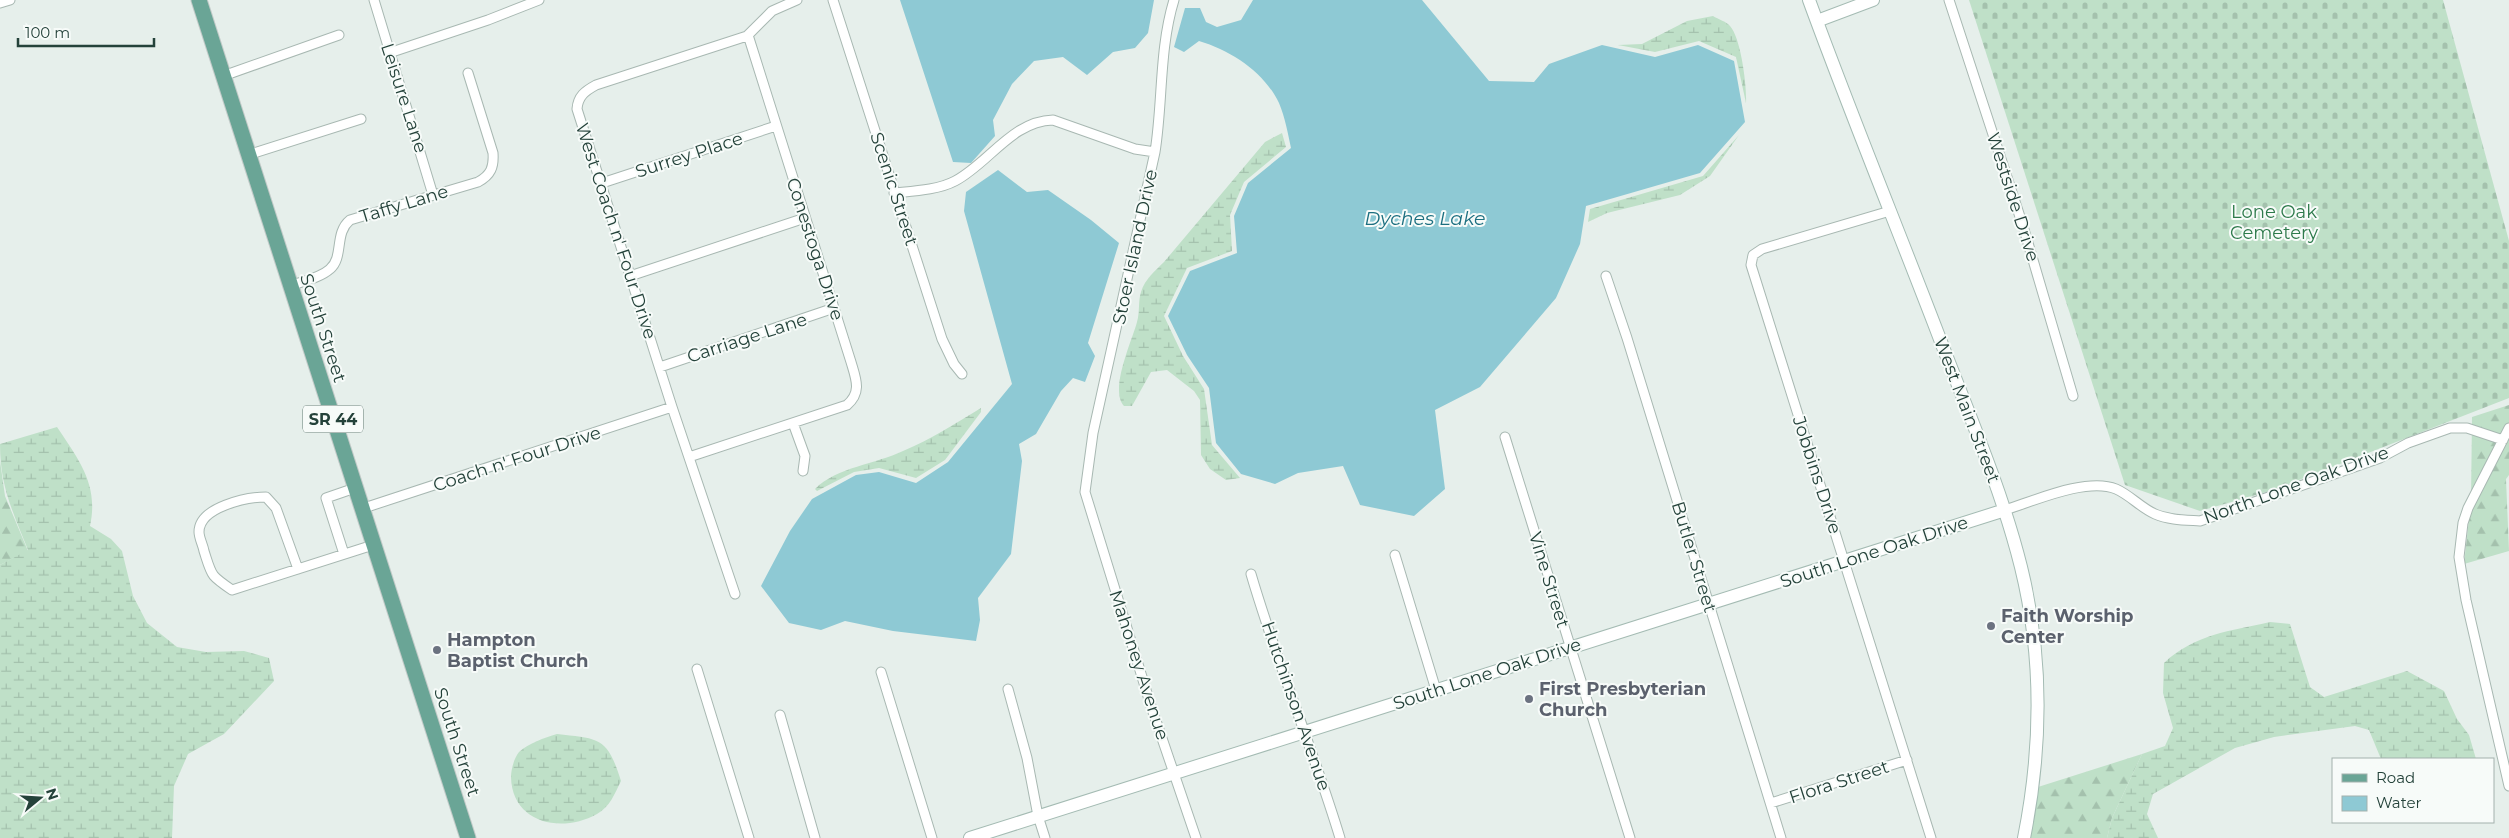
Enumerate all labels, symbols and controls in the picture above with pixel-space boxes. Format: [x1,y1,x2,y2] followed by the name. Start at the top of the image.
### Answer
[18,15,154,47] scale bar
[25,23,70,42] text: 100 m
[376,40,432,156] street label: Leisure Lane
[571,120,661,342] street label: West Coach n' Four Drive
[632,127,746,183] street label: Surrey Place
[865,129,923,249] street label: Scenic Street
[1982,130,2044,264] street label: Westside Drive
[1108,167,1162,327] street label: Stoer Island Drive
[782,175,848,323] street label: Conestoga Drive
[357,180,451,228] street label: Taffy Lane
[2230,201,2318,244] park label: Lone Oak Cemetery
[1364,207,1486,230] water label: Dyches Lake
[295,271,351,385] street label: South Street
[684,308,810,368] street label: Carriage Lane
[1929,334,2005,486] street label: West Main Street
[303,406,363,432] road number: SR 44
[1787,412,1846,537] street label: Jobbins Drive
[430,421,604,497] street label: Coach n' Four Drive
[2200,441,2392,529] street label: North Lone Oak Drive
[1667,499,1721,615] street label: Butler Street
[1777,511,1971,593] street label: South Lone Oak Drive
[1524,529,1574,631] street label: Vine Street
[1104,587,1174,743] street label: Mahoney Avenue
[2001,605,2133,648] place label: Faith Worship Center
[1257,618,1335,794] street label: Hutchinson Avenue
[1985,620,1997,632] marker: Faith Worship Center
[447,629,588,672] place label: Hampton Baptist Church
[1390,633,1584,715] street label: South Lone Oak Drive
[431,644,443,656] marker: Hampton Baptist Church
[1539,678,1706,721] place label: First Presbyterian Church
[429,685,485,799] street label: South Street
[1523,693,1535,705] marker: First Presbyterian Church
[1786,756,1892,808] street label: Flora Street
[2332,758,2494,823] legend
[2376,768,2415,787] text: Road
[15,773,65,823] north arrow
[42,786,63,802] text: N
[2376,793,2422,812] text: Water

